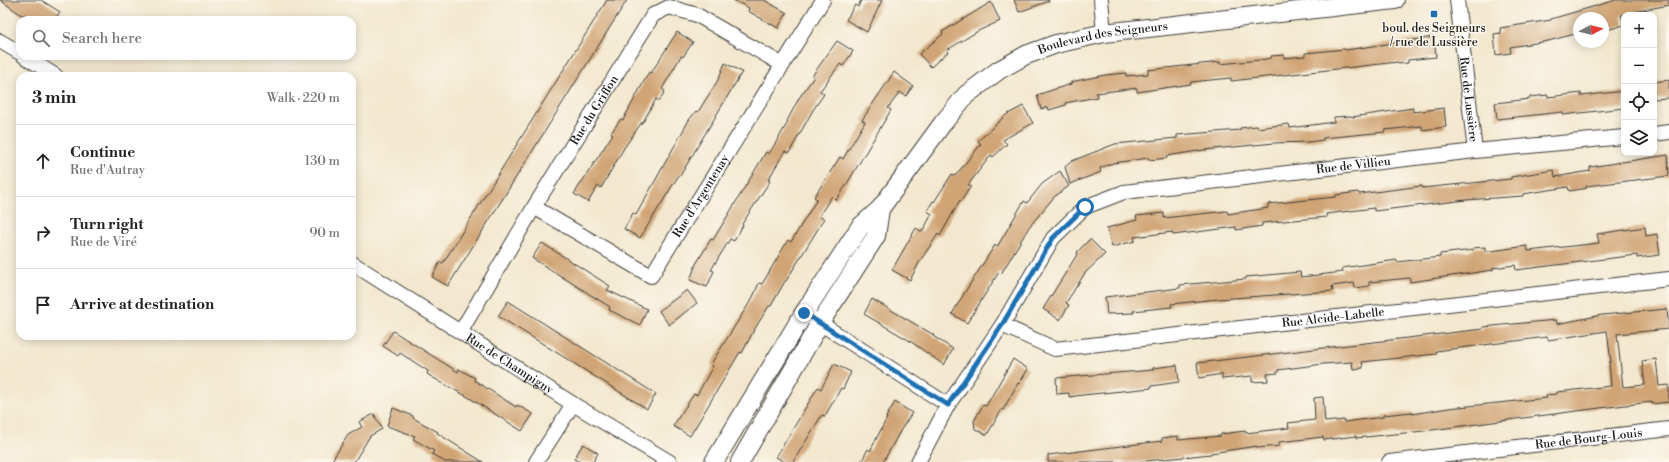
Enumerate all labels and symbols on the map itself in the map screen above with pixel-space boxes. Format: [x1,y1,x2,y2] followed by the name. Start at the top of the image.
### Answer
[1429,9,1439,19] marker: boul. des Seigneurs / rue de Lussière
[1573,12,1609,48] north arrow
[1035,18,1169,58] street label: Boulevard des Seigneurs
[1382,21,1486,50] place label: boul. des Seigneurs / rue de Lussière
[1456,56,1481,143] street label: Rue de Lussière
[567,72,621,148] street label: Rue du Griffon
[669,152,732,240] street label: Rue d'Argentenay
[1315,153,1392,177] street label: Rue de Villieu
[1076,198,1094,216] route start
[795,304,813,322] route end
[1281,304,1385,331] street label: Rue Alcide-Labelle
[463,330,556,397] street label: Rue de Champigny
[1534,425,1643,452] street label: Rue de Bourg-Louis

